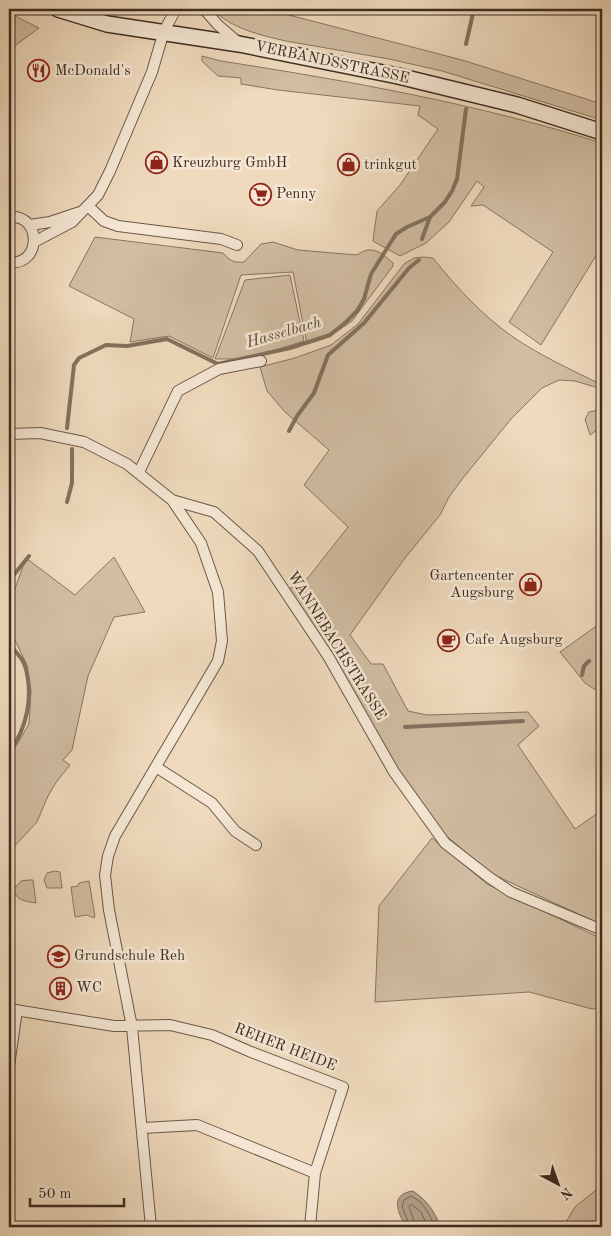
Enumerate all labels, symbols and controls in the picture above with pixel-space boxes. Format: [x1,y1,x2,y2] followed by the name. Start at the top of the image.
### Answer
[253,39,411,87] street label: VERBANDSSTRASSE
[27,59,51,83] restaurant icon: McDonald's
[55,64,131,79] place label: McDonald's
[144,151,168,175] shop icon: Kreuzburg GmbH
[336,153,360,177] shop icon: trinkgut
[172,156,288,171] place label: Kreuzburg GmbH
[364,158,417,173] place label: trinkgut
[248,182,272,206] supermarket icon: Penny
[276,187,317,202] place label: Penny
[244,315,323,352] water label: Hasselbach
[284,569,388,723] street label: WANNEBACHSTRASSE
[430,569,514,601] place label: Gartencenter Augsburg
[518,573,542,597] shop icon: Gartencenter Augsburg
[437,628,461,652] cafe icon: Cafe Augsburg
[465,633,563,648] place label: Cafe Augsburg
[46,944,70,968] school or university icon: Grundschule Reh
[74,949,185,964] place label: Grundschule Reh
[48,976,72,1000] building icon: WC
[76,981,102,996] place label: WC
[232,1022,338,1074] street label: REHER HEIDE
[534,1158,584,1208] north arrow
[30,1176,124,1208] scale bar
[557,1184,575,1202] text: N
[38,1187,72,1202] text: 50 m

